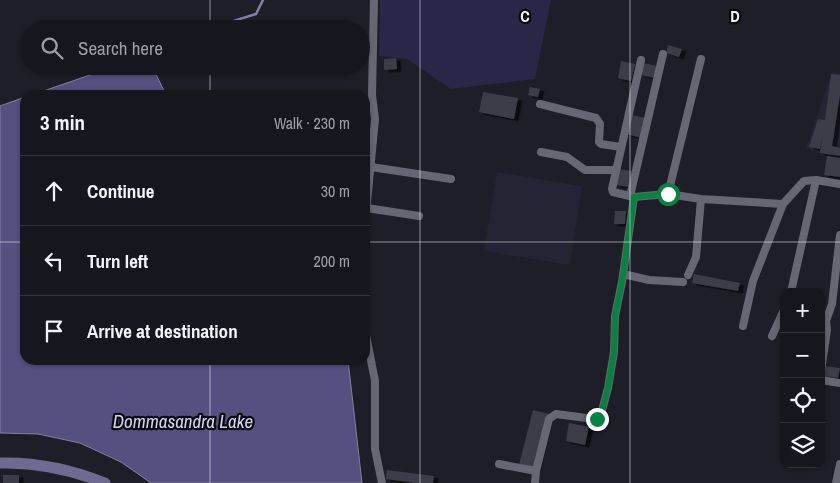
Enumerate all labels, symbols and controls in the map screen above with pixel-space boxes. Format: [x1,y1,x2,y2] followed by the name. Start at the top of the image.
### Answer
[520,5,530,27] text: C
[730,5,740,27] text: D
[20,20,370,75] search box
[38,34,66,62] icon: search
[78,35,163,61] text: Search here
[40,108,85,137] text: 3 min
[274,112,350,134] text: Walk · 230 m
[40,177,68,205] icon: ahead
[87,178,155,204] text: Continue
[321,180,350,202] text: 30 m
[657,183,680,206] route start
[40,247,68,275] icon: left
[87,248,148,274] text: Turn left
[314,250,350,272] text: 200 m
[780,288,825,468] map controls
[780,288,825,333] button: +
[40,317,68,345] icon: arrive
[87,318,238,344] text: Arrive at destination
[780,333,825,378] button: −
[780,378,825,423] button: locate
[113,408,253,434] water label: Dommasandra Lake
[586,408,609,431] route end
[780,423,825,468] button: layers

